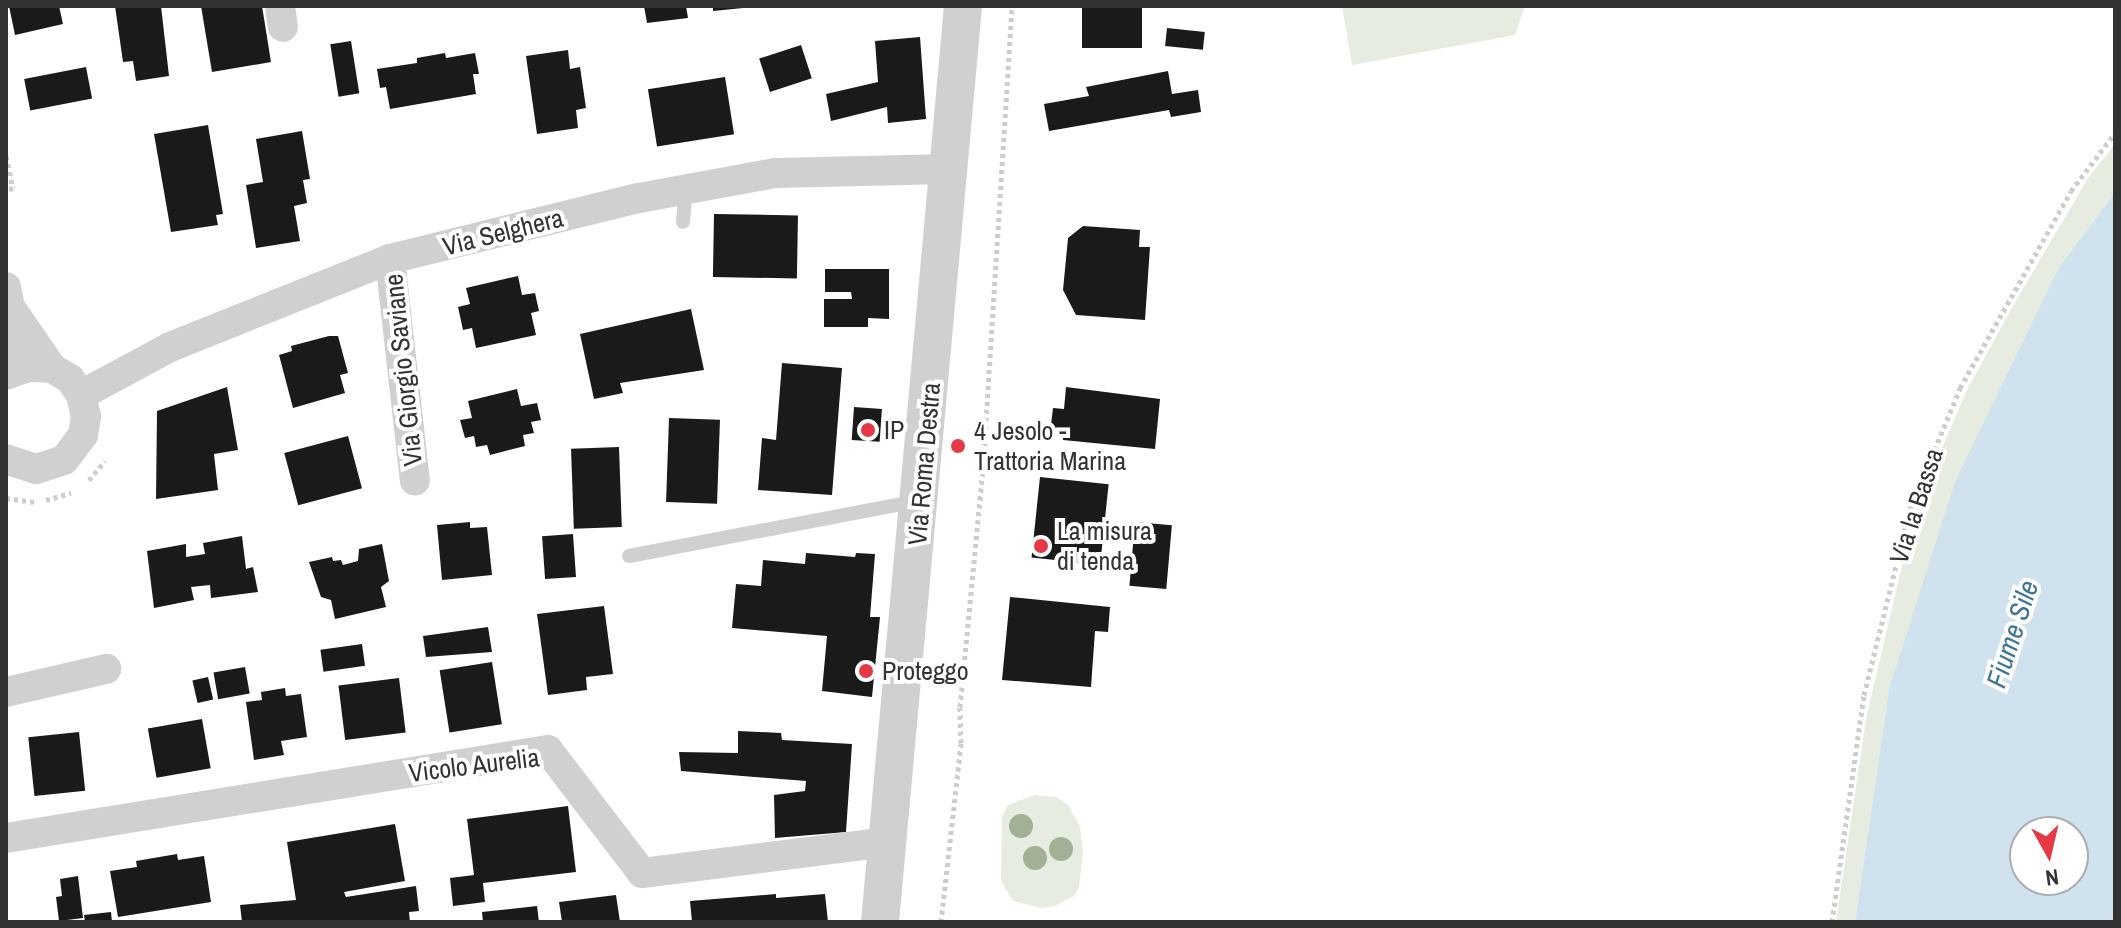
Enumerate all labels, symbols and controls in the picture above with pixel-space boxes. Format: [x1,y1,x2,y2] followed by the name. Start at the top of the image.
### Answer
[440,202,566,262] street label: Via Selghera
[377,272,429,468] street label: Via Giorgio Saviane
[901,381,947,547] street label: Via Roma Destra
[884,414,904,446] place label: IP
[974,415,1126,476] place label: 4 Jesolo - Trattoria Marina
[859,421,877,439] marker: IP
[949,437,967,455] marker: 4 Jesolo - Trattoria Marina
[1883,444,1949,568] street label: Via la Bassa
[1057,515,1152,576] place label: La misura di tenda
[1032,537,1050,555] marker: La misura di tenda
[1979,576,2045,692] water label: Fiume Sile
[882,655,969,687] place label: Proteggo
[857,662,875,680] marker: Proteggo
[406,741,542,789] street label: Vicolo Aurelia
[2009,816,2089,896] north arrow
[2044,862,2061,894] text: N

